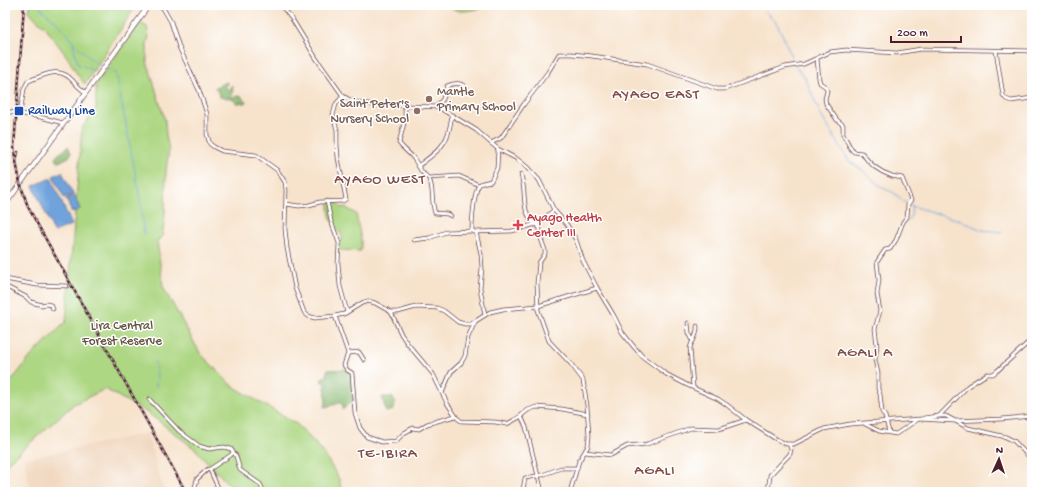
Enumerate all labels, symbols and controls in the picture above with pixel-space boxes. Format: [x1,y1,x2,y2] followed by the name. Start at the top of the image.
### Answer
[891,18,961,44] scale bar
[897,27,928,41] text: 200 m
[436,85,516,115] place label: Mantle Primary School
[612,86,700,104] district label: AYAGO EAST
[424,94,434,104] marker: Mantle Primary School
[330,97,410,127] place label: Saint Peter's Nursery School
[28,104,95,119] place label: Railway Line
[13,105,25,117] marker: Railway Line
[412,106,422,116] marker: Saint Peter's Nursery School
[334,171,426,189] district label: AYAGO WEST
[527,211,602,241] place label: Ayago Health Center III
[512,219,524,231] marker: Ayago Health Center III
[81,319,162,349] park label: Lira Central Forest Reserve
[837,344,893,362] district label: AGALI A
[979,439,1019,479] north arrow
[357,445,418,463] district label: TE-IBIRA
[996,445,1003,457] text: N
[634,462,676,480] district label: AGALI

